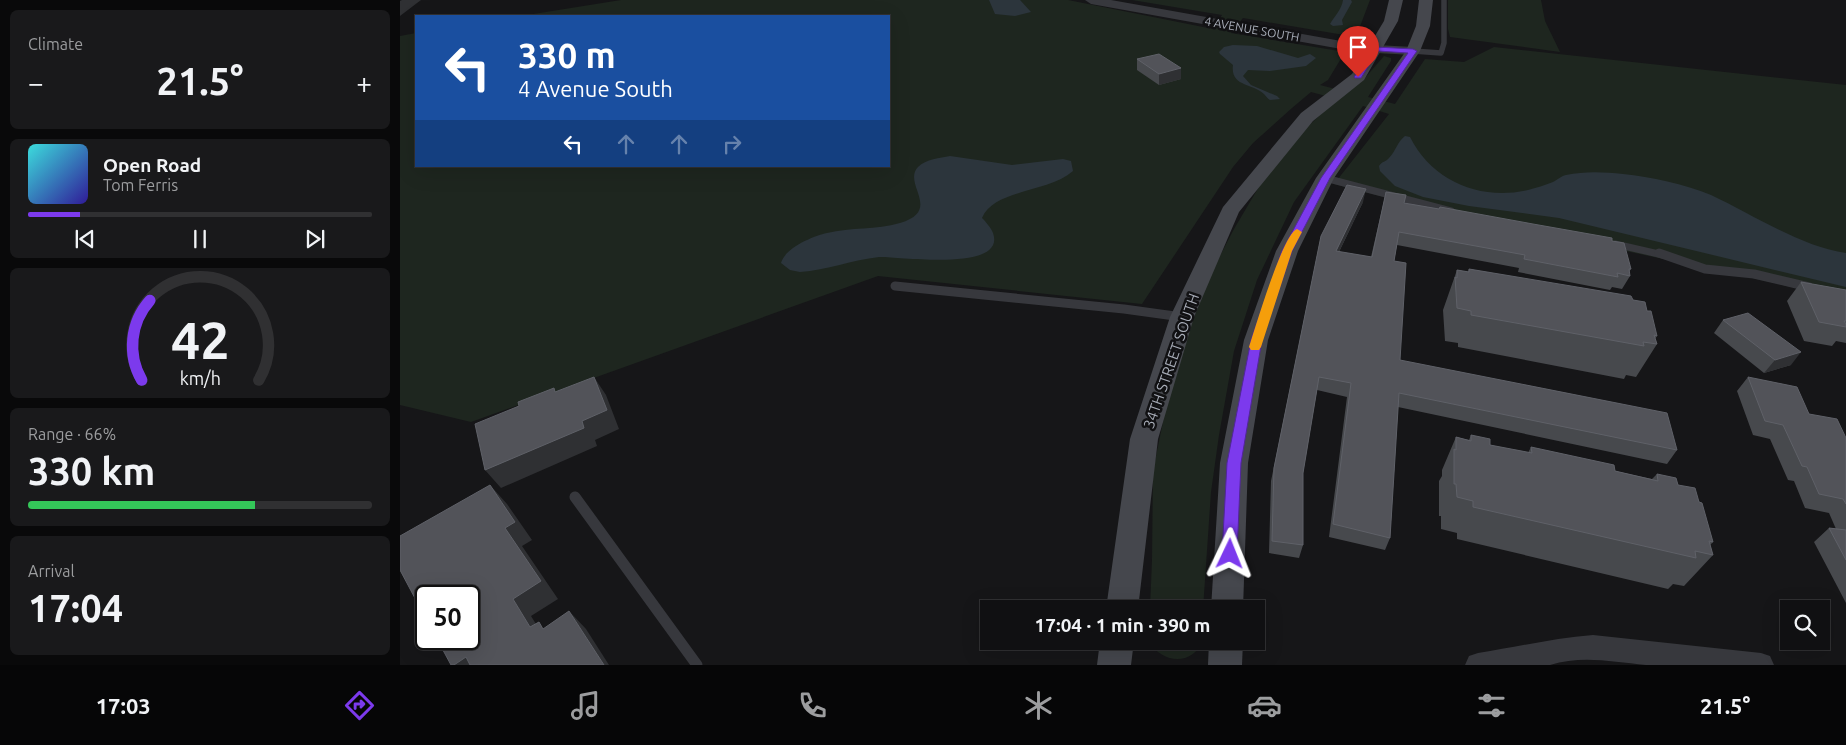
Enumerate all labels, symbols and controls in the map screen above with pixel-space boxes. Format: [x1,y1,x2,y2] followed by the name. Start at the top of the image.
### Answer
[1204,14,1300,44] street label: 4 AVENUE SOUTH
[1337,26,1379,77] pin
[1344,33,1372,61] icon: arrive
[28,35,83,53] text: Climate
[435,35,500,100] icon: left
[518,35,616,75] text: 330 m
[156,60,244,102] text: 21.5°
[28,67,44,98] text: −
[356,67,372,98] text: +
[518,76,673,101] text: 4 Avenue South
[559,130,587,158] icon: left
[612,130,640,158] icon: ahead
[665,130,693,158] icon: ahead
[718,130,746,158] icon: right
[103,154,201,176] text: Open Road
[103,176,178,194] text: Tom Ferris
[71,225,99,253] icon: previous
[186,225,214,253] icon: pause
[301,225,329,253] icon: next
[1140,291,1202,431] street label: 34TH STREET SOUTH
[171,311,229,369] text: 42
[179,368,221,388] text: km/h
[28,425,116,443] text: Range · 66%
[28,450,155,492] text: 330 km
[1203,527,1255,579] position arrow
[28,562,75,580] text: Arrival
[415,585,480,650] speed limit sign: 50
[28,587,123,629] text: 17:04
[1780,600,1830,650] map controls
[1780,600,1830,650] button: search
[1035,614,1210,636] text: 17:04 · 1 min · 390 m
[342,688,377,723] icon: directions
[568,688,603,723] icon: music
[795,688,830,723] icon: phone
[1021,688,1056,723] icon: climate
[1247,688,1282,723] icon: car
[1474,688,1509,723] icon: filters
[96,693,151,718] text: 17:03
[1700,693,1750,718] text: 21.5°

